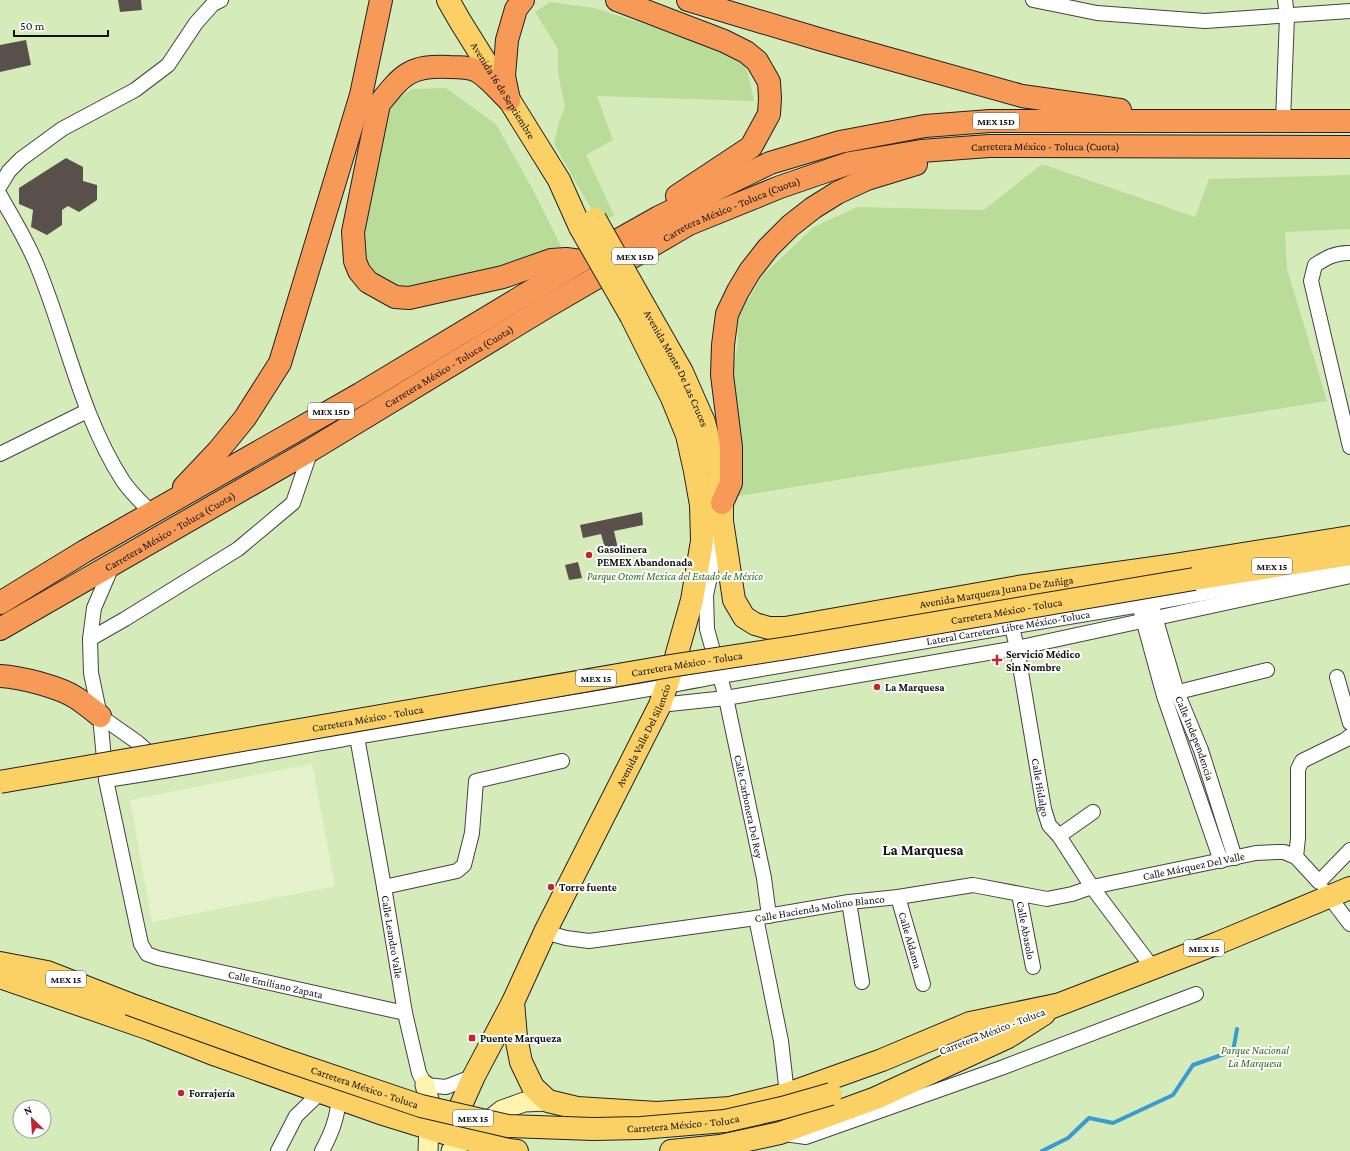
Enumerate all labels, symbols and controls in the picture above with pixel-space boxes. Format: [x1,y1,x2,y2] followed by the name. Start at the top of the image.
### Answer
[14,12,108,38] scale bar
[20,19,45,33] text: 50 m
[469,40,538,141] street label: Avenida 16 de Septiembre
[973,113,1019,129] road number: MEX 15D
[970,140,1120,153] street label: Carretera México - Toluca (Cuota)
[660,175,802,244] street label: Carretera México - Toluca (Cuota)
[612,248,658,264] road number: MEX 15D
[642,308,711,428] street label: Avenida Monte De Las Cruces
[382,323,516,410] street label: Carretera México - Toluca (Cuota)
[308,403,354,419] road number: MEX 15D
[102,489,238,574] street label: Carretera México - Toluca (Cuota)
[597,543,693,568] place label: Gasolinera PEMEX Abandonada
[584,550,594,560] marker: Gasolinera PEMEX Abandonada
[1252,558,1292,574] road number: MEX 15
[587,570,763,583] park label: Parque Otomí Mexica del Estado de México
[918,573,1074,610] street label: Avenida Marqueza Juana De Zuñiga
[950,596,1063,626] street label: Carretera México - Toluca
[925,608,1091,647] street label: Lateral Carretera Libre México-Toluca
[1006,648,1080,673] place label: Servicio Médico Sin Nombre
[630,649,743,679] street label: Carretera México - Toluca
[991,654,1003,666] marker: Servicio Médico Sin Nombre
[576,670,616,686] road number: MEX 15
[885,681,945,693] place label: La Marquesa
[613,682,673,789] street label: Avenida Valle Del Silencio
[872,682,882,692] marker: La Marquesa
[1173,694,1216,782] street label: Calle Independencia
[311,703,424,734] street label: Carretera México - Toluca
[732,754,766,860] street label: Calle Carbonera Del Rey
[1030,757,1052,819] street label: Calle Hidalgo
[882,842,964,858] district label: La Marquesa
[1142,849,1246,882] street label: Calle Márquez Del Valle
[559,881,617,893] place label: Torre fuente
[546,882,556,892] marker: Torre fuente
[754,892,886,924] street label: Calle Hacienda Molino Blanco
[379,894,405,980] street label: Calle Leandro Valle
[1014,900,1038,961] street label: Calle Abasolo
[897,911,924,970] street label: Calle Aldama
[1184,940,1224,956] road number: MEX 15
[227,968,324,1001] street label: Calle Emiliano Zapata
[46,971,86,987] road number: MEX 15
[937,1005,1047,1057] street label: Carretera México - Toluca
[480,1032,562,1044] place label: Puente Marqueza
[467,1033,477,1043] marker: Puente Marqueza
[1221,1044,1289,1070] park label: Parque Nacional La Marquesa
[309,1063,420,1111] street label: Carretera México - Toluca
[189,1087,236,1100] place label: Forrajería
[176,1088,186,1098] marker: Forrajería
[12,1099,52,1139] north arrow
[22,1103,34,1117] text: N
[453,1110,493,1126] road number: MEX 15
[627,1112,740,1134] street label: Carretera México - Toluca

